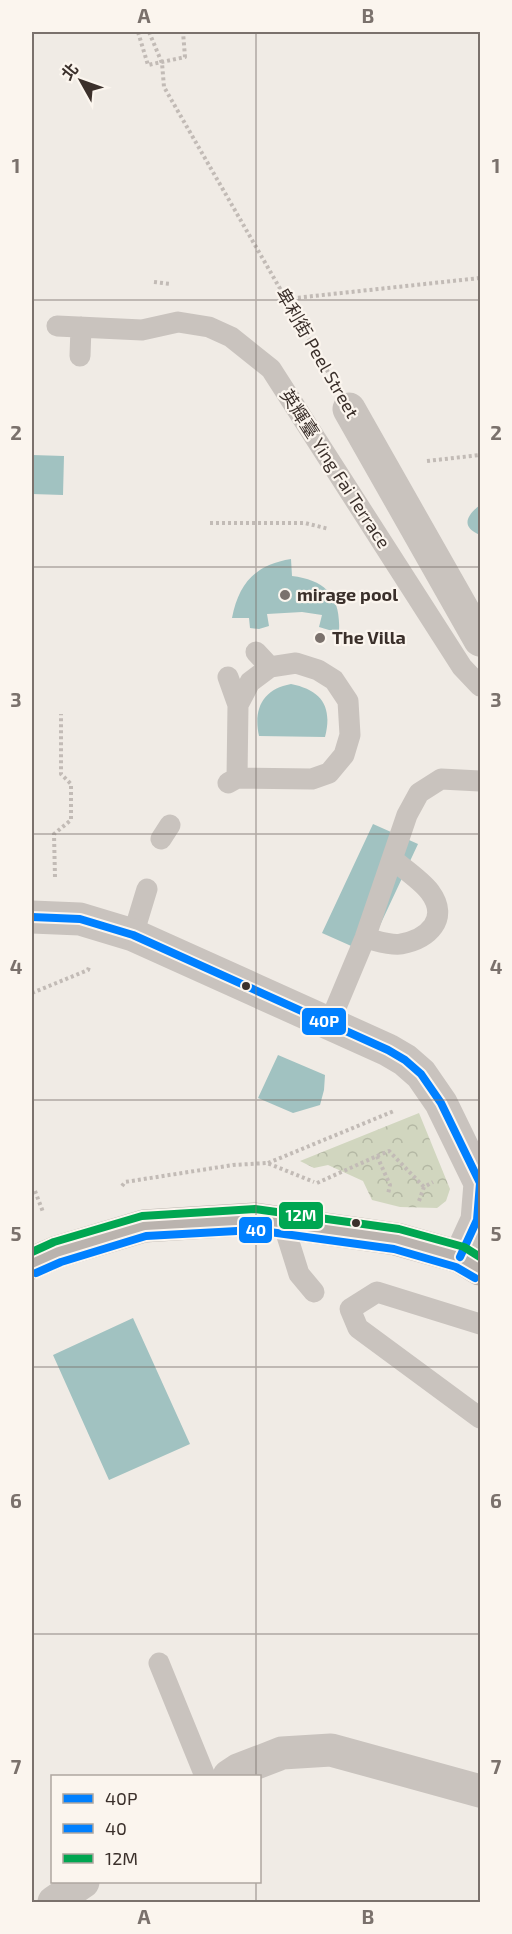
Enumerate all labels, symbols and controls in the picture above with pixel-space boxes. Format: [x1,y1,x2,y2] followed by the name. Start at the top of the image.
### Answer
[137,3,151,27] text: A
[362,3,374,27] text: B
[51,51,111,111] north arrow
[57,59,82,83] text: 北
[12,153,20,177] text: 1
[492,153,500,177] text: 1
[272,283,364,422] street label: 卑利街 Peel Street
[276,385,396,552] street label: 英輝臺 Ying Fai Terrace
[10,420,22,444] text: 2
[490,420,502,444] text: 2
[297,583,398,605] place label: mirage pool
[278,588,292,602] marker: mirage pool
[332,626,406,648] place label: The Villa
[313,631,327,645] marker: The Villa
[10,687,22,711] text: 3
[490,687,502,711] text: 3
[10,954,23,978] text: 4
[490,954,503,978] text: 4
[240,980,252,992] unlabelled marker
[301,1007,347,1036] line badge: 40P
[309,1011,339,1030] text: 40P
[278,1201,324,1230] line badge: 12M
[286,1205,316,1224] text: 12M
[238,1216,273,1244] line badge: 40
[350,1217,362,1229] unlabelled marker
[246,1220,266,1239] text: 40
[10,1221,22,1245] text: 5
[490,1221,502,1245] text: 5
[10,1488,22,1512] text: 6
[490,1488,502,1512] text: 6
[11,1754,22,1778] text: 7
[491,1754,502,1778] text: 7
[51,1775,261,1883] legend
[105,1787,138,1809] text: 40P
[105,1817,127,1839] text: 40
[105,1847,138,1869] text: 12M
[137,1904,151,1928] text: A
[362,1904,374,1928] text: B

